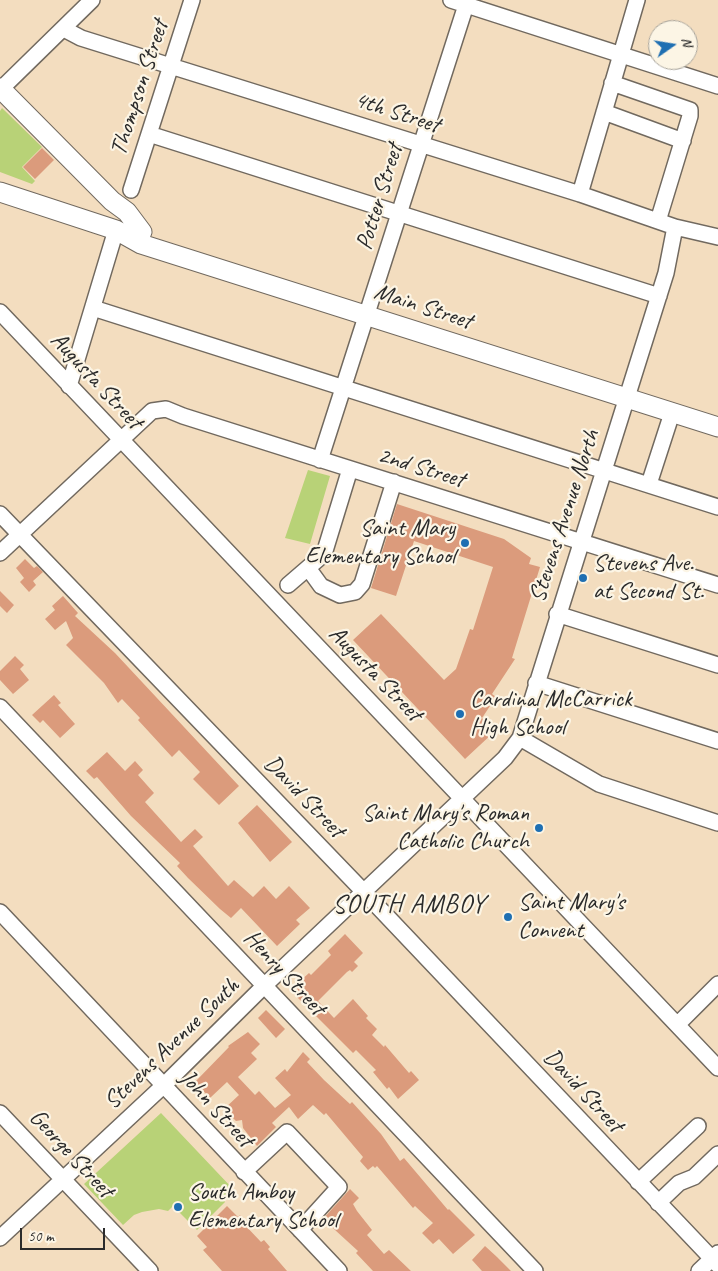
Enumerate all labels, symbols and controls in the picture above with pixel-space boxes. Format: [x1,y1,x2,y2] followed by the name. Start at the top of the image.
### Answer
[105,17,175,159] street label: Thompson Street
[648,20,698,70] north arrow
[678,36,696,48] text: N
[351,86,443,140] street label: 4th Street
[350,141,410,253] street label: Potter Street
[370,278,476,336] street label: Main Street
[44,327,148,435] street label: Augusta Street
[524,426,606,606] street label: Stevens Avenue North
[374,441,468,495] street label: 2nd Street
[305,515,455,571] place label: Saint Mary Elementary School
[459,537,471,549] marker: Saint Mary Elementary School
[593,550,704,606] place label: Stevens Ave. at Second St.
[577,572,589,584] marker: Stevens Ave. at Second St.
[322,620,428,728] street label: Augusta Street
[470,686,632,742] place label: Cardinal McCarrick High School
[454,708,466,720] marker: Cardinal McCarrick High School
[258,750,350,844] street label: David Street
[362,800,529,856] place label: Saint Mary's Roman Catholic Church
[533,822,545,834] marker: Saint Mary's Roman Catholic Church
[331,889,487,921] district label: SOUTH AMBOY
[518,889,625,945] place label: Saint Mary's Convent
[502,911,514,923] marker: Saint Mary's Convent
[237,924,331,1022] street label: Henry Street
[98,972,246,1116] street label: Stevens Avenue South
[537,1043,629,1139] street label: David Street
[173,1064,259,1154] street label: John Street
[23,1104,119,1204] street label: George Street
[188,1179,338,1235] place label: South Amboy Elementary School
[172,1201,184,1213] marker: South Amboy Elementary School
[22,1218,108,1250] scale bar
[28,1227,54,1246] text: 50 m

